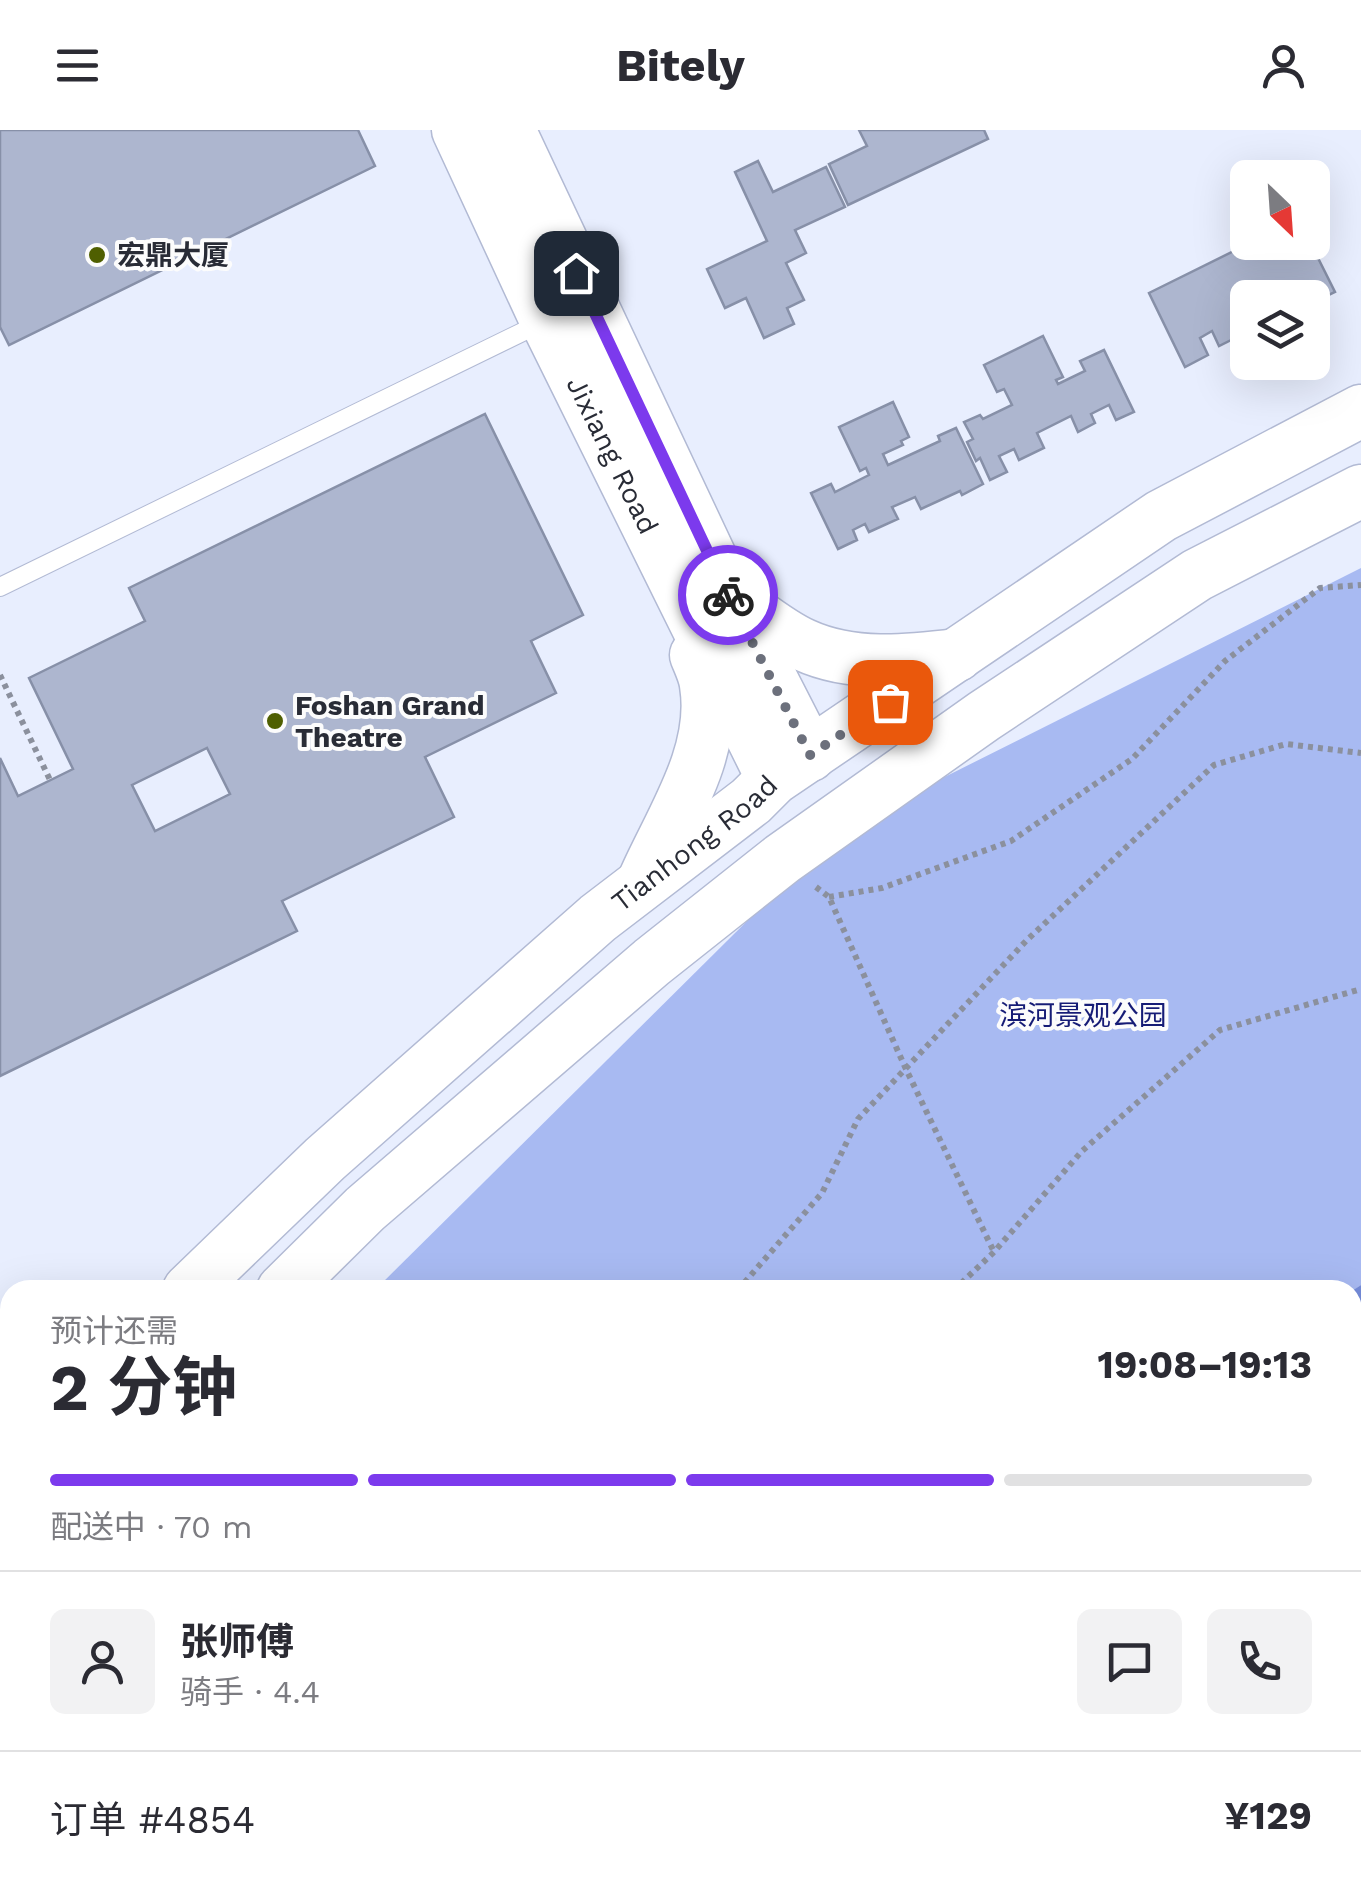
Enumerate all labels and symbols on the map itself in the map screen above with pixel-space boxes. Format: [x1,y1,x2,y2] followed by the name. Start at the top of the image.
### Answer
[1230,160,1330,260] north arrow
[534,231,619,316] pin
[117,239,229,272] place label: 宏鼎大厦
[86,244,108,266] marker: 宏鼎大厦
[559,371,665,539] street label: Jixiang Road
[678,545,778,645] courier
[848,660,933,745] pin
[295,689,485,754] place label: Foshan Grand Theatre
[264,710,286,732] marker: Foshan Grand Theatre
[605,768,784,919] street label: Tianhong Road
[999,999,1167,1032] park label: 滨河景观公园

